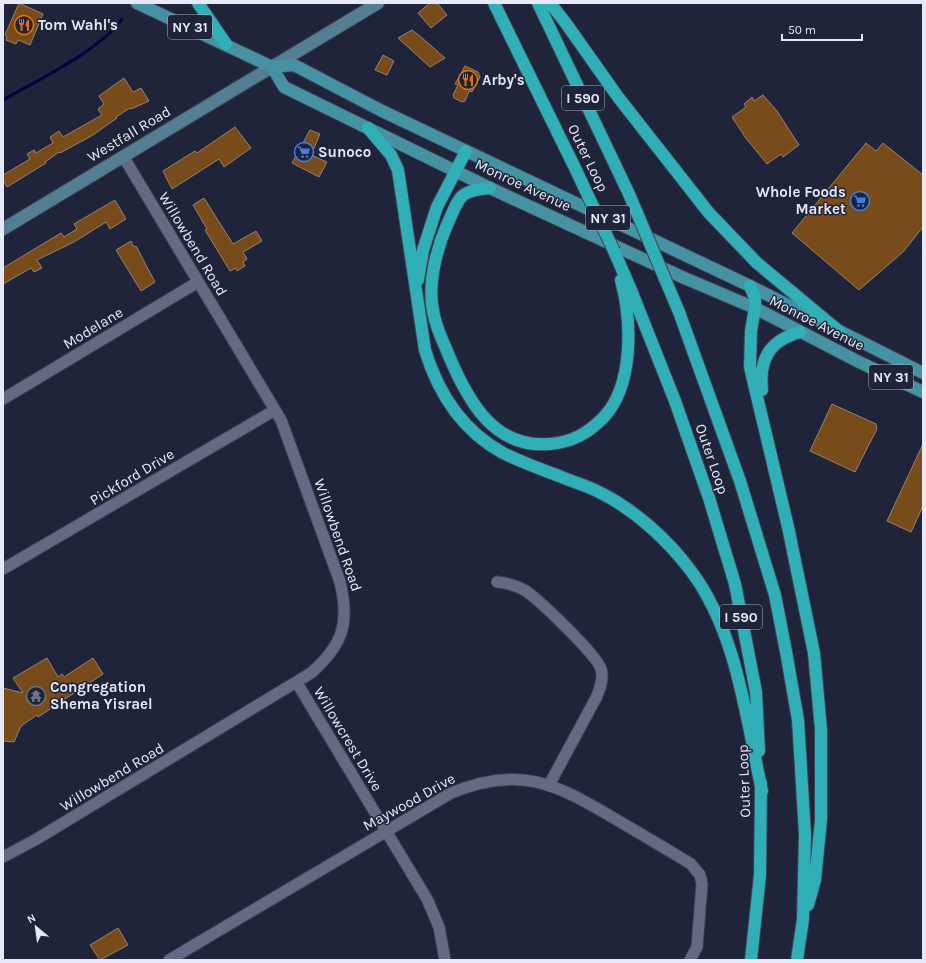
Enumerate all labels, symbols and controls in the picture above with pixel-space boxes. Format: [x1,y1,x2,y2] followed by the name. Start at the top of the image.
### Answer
[13,14,35,36] restaurant icon: Tom Wahl's
[168,15,212,39] road number: NY 31
[38,16,118,34] place label: Tom Wahl's
[782,16,862,42] scale bar
[788,23,816,37] text: 50 m
[457,69,479,91] restaurant icon: Arby's
[482,71,525,89] place label: Arby's
[562,86,604,110] road number: I 590
[84,102,174,166] street label: Westfall Road
[564,121,612,195] street label: Outer Loop
[293,141,315,163] supermarket icon: Sunoco
[318,143,371,161] place label: Sunoco
[472,155,574,215] street label: Monroe Avenue
[756,183,846,218] place label: Whole Foods Market
[155,189,231,299] street label: Willowbend Road
[849,190,871,212] supermarket icon: Whole Foods Market
[586,206,630,230] road number: NY 31
[766,291,868,355] street label: Monroe Avenue
[60,303,126,353] street label: Modelane
[869,365,913,389] road number: NY 31
[692,421,732,497] street label: Outer Loop
[87,445,177,509] street label: Pickford Drive
[310,476,366,594] street label: Willowbend Road
[720,605,762,629] road number: I 590
[50,678,152,713] place label: Congregation Shema Yisrael
[310,684,386,794] street label: Willowcrest Drive
[25,685,47,707] temple icon: Congregation Shema Yisrael
[57,739,167,815] street label: Willowbend Road
[734,744,754,818] street label: Outer Loop
[360,769,458,835] street label: Maywood Drive
[16,907,56,947] north arrow
[25,911,38,926] text: N

